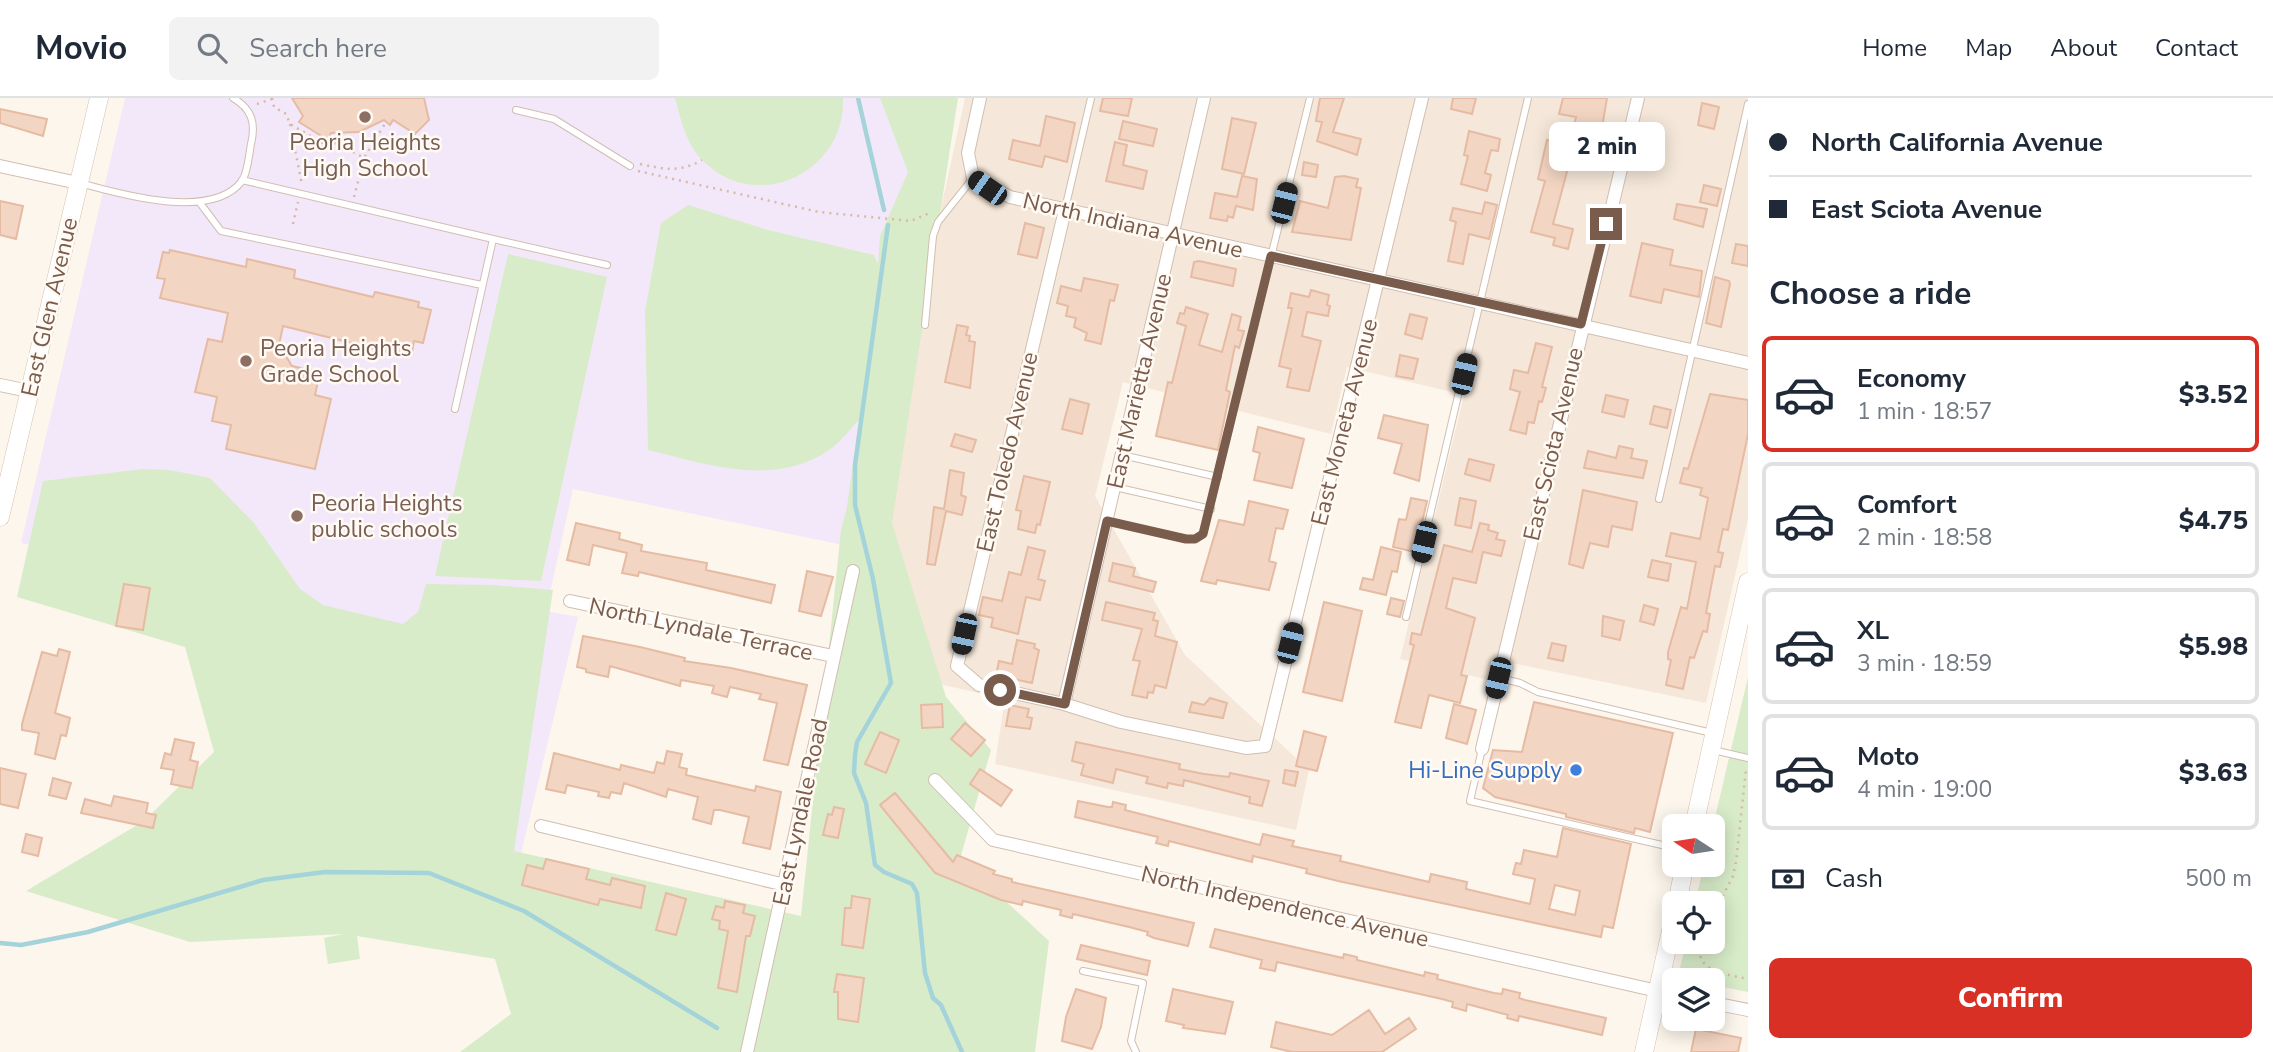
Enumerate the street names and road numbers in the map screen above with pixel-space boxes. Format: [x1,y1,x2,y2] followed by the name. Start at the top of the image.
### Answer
[1020,185,1246,266] street label: North Indiana Avenue
[14,214,85,400] street label: East Glen Avenue
[1100,270,1179,492] street label: East Marietta Avenue
[1304,315,1385,529] street label: East Moneta Avenue
[1516,344,1591,544] street label: East Sciota Avenue
[969,349,1046,555] street label: East Toledo Avenue
[586,591,816,668] street label: North Lyndale Terrace
[766,716,835,909] street label: East Lyndale Road
[1138,858,1432,955] street label: North Independence Avenue

